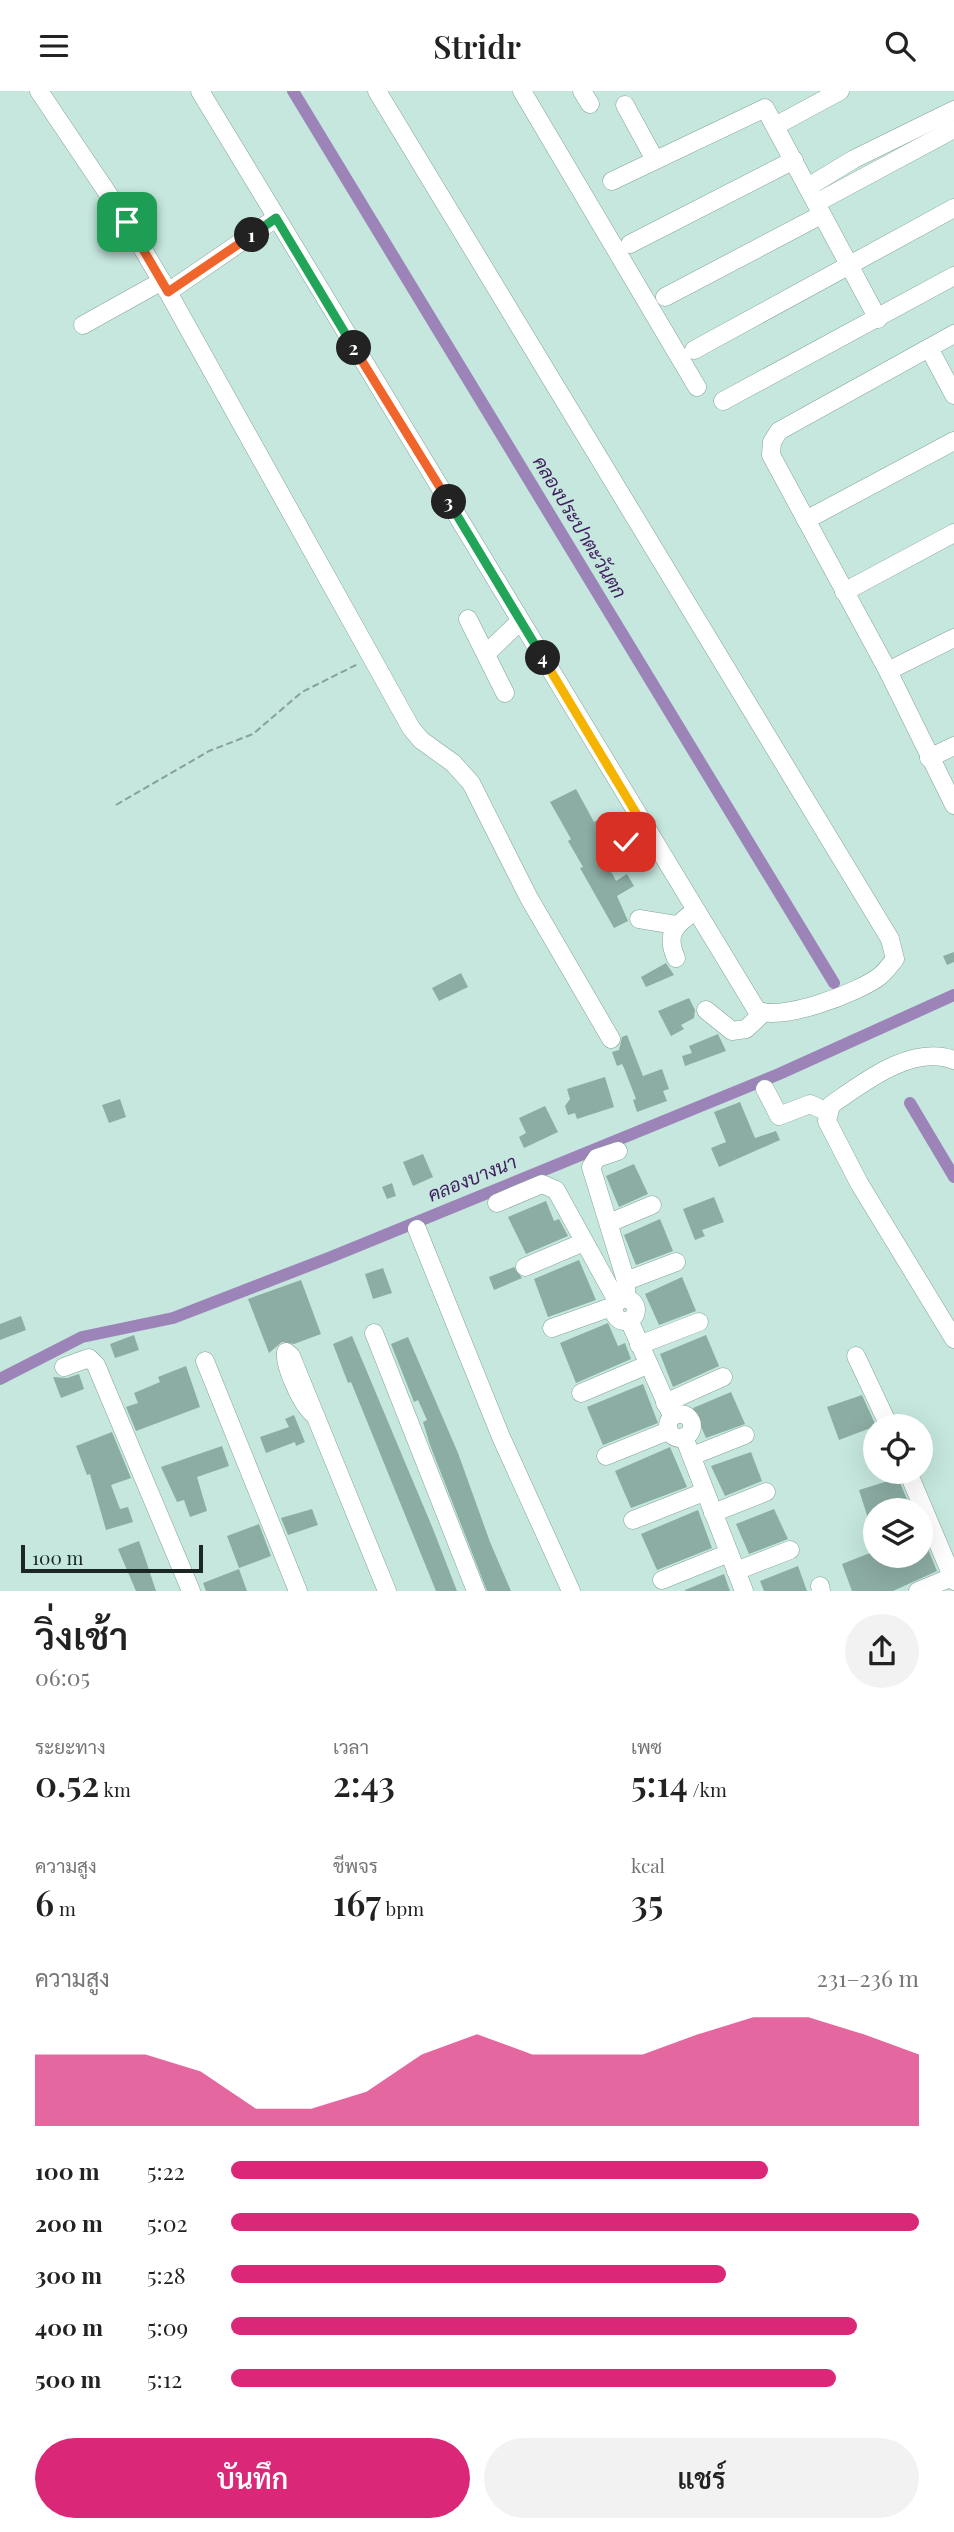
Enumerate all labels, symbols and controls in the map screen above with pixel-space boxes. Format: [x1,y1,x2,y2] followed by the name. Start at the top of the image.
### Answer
[433,24,521,67] text: Stridr
[35,27,73,65] icon: menu
[881,27,919,65] icon: search
[97,192,157,252] pin
[108,203,146,241] icon: arrive
[234,218,270,253] pin: 1
[248,221,255,247] text: 1
[336,331,372,365] pin: 2
[349,334,358,360] text: 2
[528,450,634,603] water label: คลองประปาตะวันตก
[432,485,466,519] pin: 3
[444,488,453,514] text: 3
[526,641,560,675] pin: 4
[537,644,548,670] text: 4
[596,812,656,872] pin
[607,823,645,861] icon: check
[423,1147,520,1207] water label: คลองบางนา
[863,1414,933,1568] map controls
[863,1414,933,1484] button: locate
[863,1498,933,1568] button: layers
[21,1541,203,1573] scale bar
[32,1544,83,1570] text: 100 m
[35,1609,128,1660] text: วิ่งเช้า
[845,1614,919,1688] button: share
[35,1661,90,1692] text: 06:05
[35,1733,106,1759] text: ระยะทาง
[333,1733,369,1759] text: เวลา
[631,1733,662,1759] text: เพซ
[35,1759,99,1806] text: 0.52
[333,1759,395,1806] text: 2:43
[631,1759,688,1806] text: 5:14
[99,1776,131,1802] text: km
[688,1776,727,1802] text: /km
[35,1852,97,1878] text: ความสูง
[333,1852,378,1878] text: ชีพจร
[631,1852,665,1878] text: kcal
[35,1878,54,1925] text: 6
[333,1878,381,1925] text: 167
[631,1878,663,1925] text: 35
[54,1895,76,1921] text: m
[381,1895,424,1921] text: bpm
[35,1962,110,1993] text: ความสูง
[817,1962,919,1993] text: 231–236 m
[35,2155,100,2186] text: 100 m
[147,2155,185,2186] text: 5:22
[35,2207,103,2238] text: 200 m
[147,2207,187,2238] text: 5:02
[35,2259,102,2290] text: 300 m
[147,2259,186,2290] text: 5:28
[35,2311,103,2342] text: 400 m
[147,2311,188,2342] text: 5:09
[35,2363,101,2394] text: 500 m
[147,2363,182,2394] text: 5:12
[35,2438,470,2518] button: บันทึก
[484,2438,919,2518] button: แชร์

